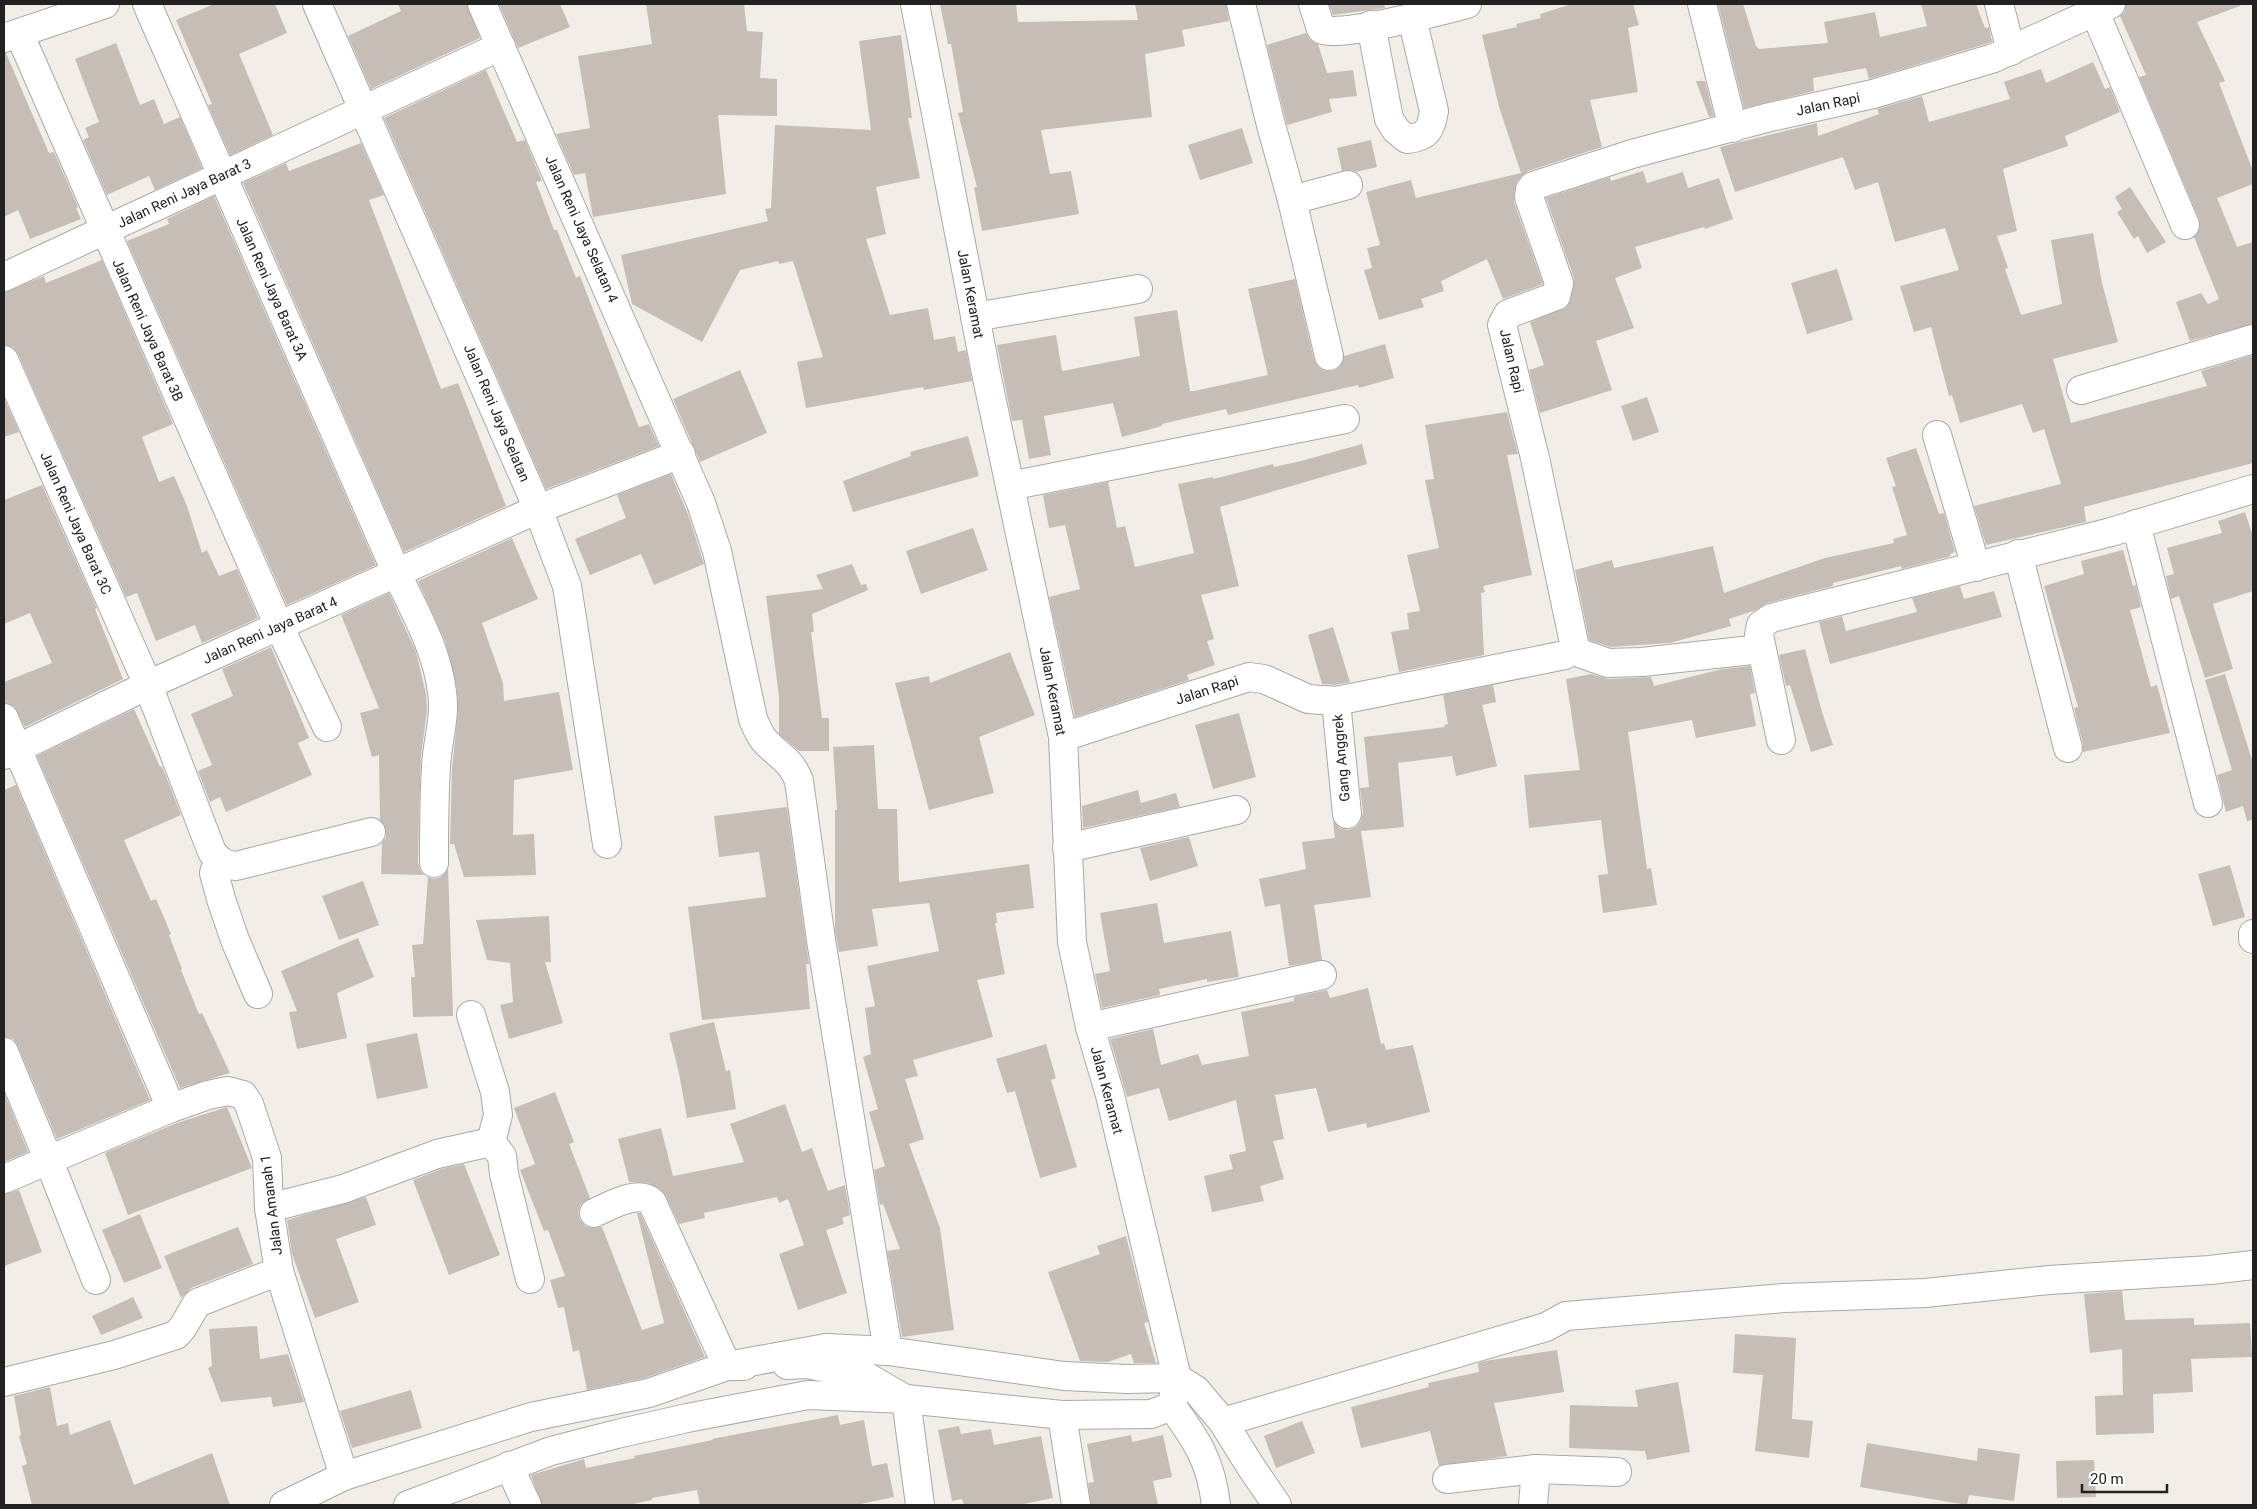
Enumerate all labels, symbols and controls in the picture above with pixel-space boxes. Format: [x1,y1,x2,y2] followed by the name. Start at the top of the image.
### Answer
[1795,89,1861,119] street label: Jalan Rapi
[542,153,622,305] street label: Jalan Reni Jaya Selatan 4
[115,155,253,231] street label: Jalan Reni Jaya Barat 3
[233,215,311,363] street label: Jalan Reni Jaya Barat 3A
[955,248,988,340] street label: Jalan Keramat
[109,256,187,404] street label: Jalan Reni Jaya Barat 3B
[1497,327,1527,395] street label: Jalan Rapi
[461,342,533,484] street label: Jalan Reni Jaya Selatan
[37,449,115,597] street label: Jalan Reni Jaya Barat 3C
[200,593,340,667] street label: Jalan Reni Jaya Barat 4
[1037,645,1070,737] street label: Jalan Keramat
[1174,672,1240,708] street label: Jalan Rapi
[1329,713,1353,802] street label: Gang Anggrek
[1088,1044,1127,1136] street label: Jalan Keramat
[257,1154,285,1256] street label: Jalan Amanah 1
[2082,1462,2167,1494] scale bar
[2090,1470,2124,1488] text: 20 m

